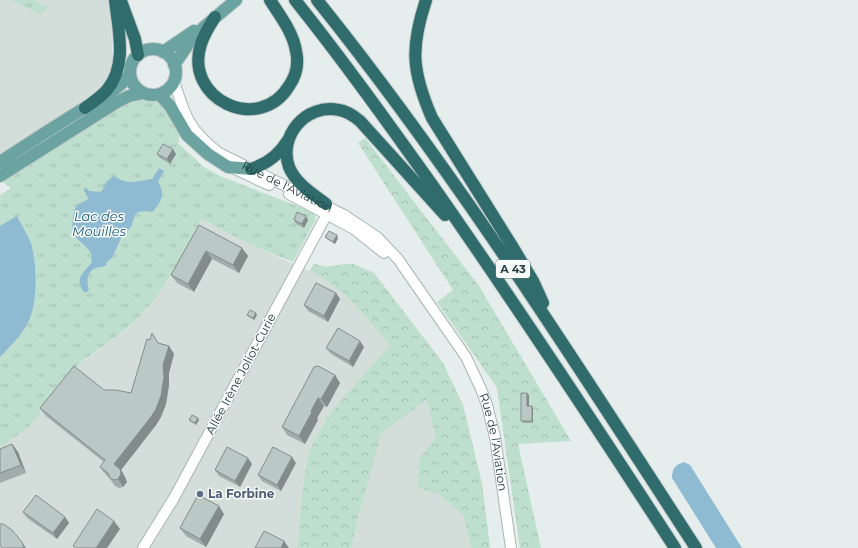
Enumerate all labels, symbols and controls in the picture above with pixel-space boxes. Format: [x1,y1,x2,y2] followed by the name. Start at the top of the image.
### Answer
[239,157,335,215] street label: Rue de l'Aviation
[72,208,127,239] water label: Lac des Mouilles
[496,260,530,278] road number: A 43
[202,311,279,437] street label: Allée Irène Joliot-Curie
[476,391,511,492] street label: Rue de l'Aviation
[208,486,275,501] place label: La Forbine
[195,489,205,499] marker: La Forbine

